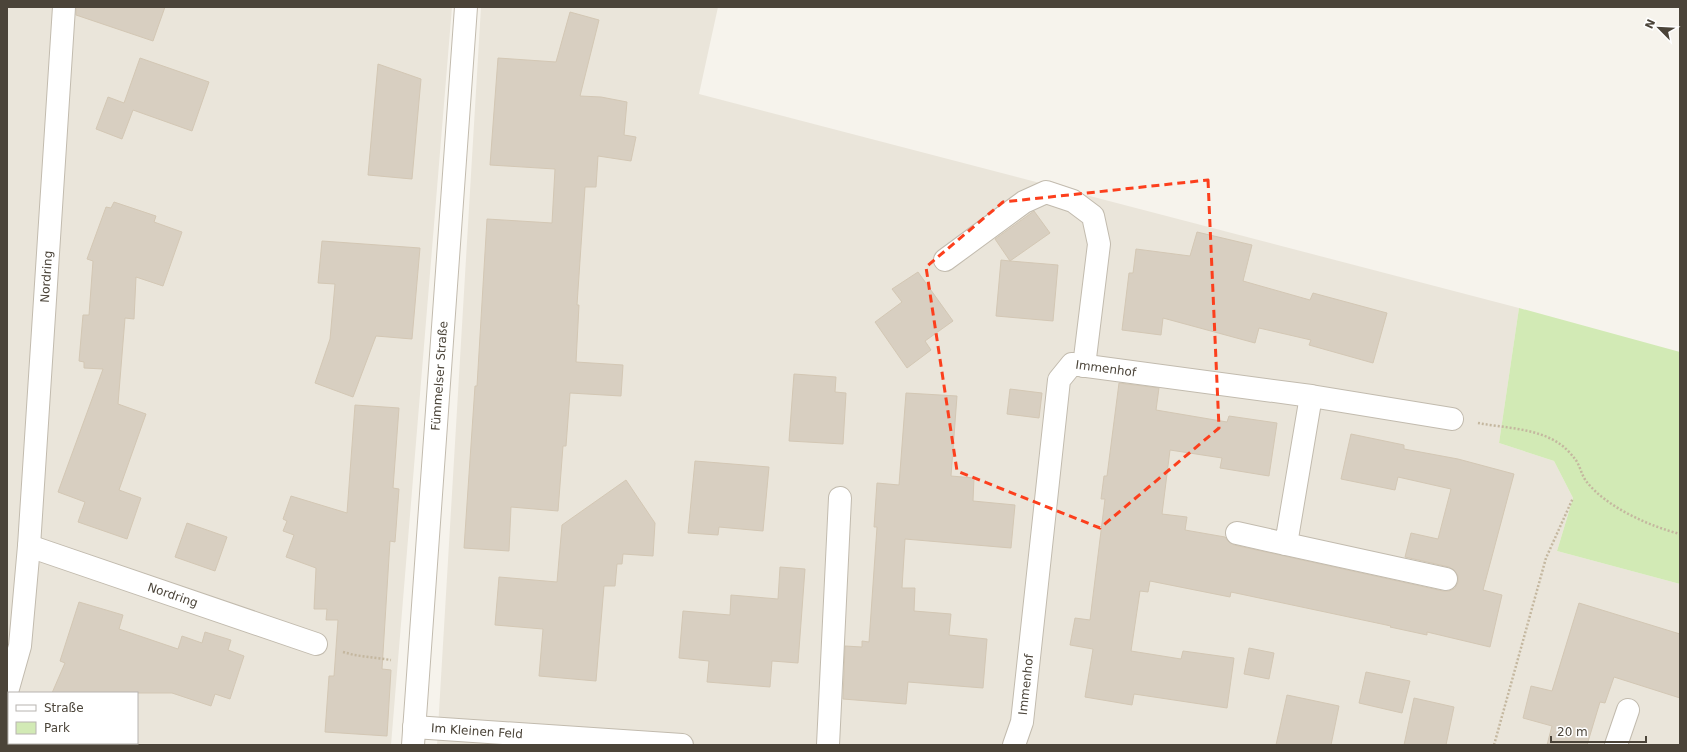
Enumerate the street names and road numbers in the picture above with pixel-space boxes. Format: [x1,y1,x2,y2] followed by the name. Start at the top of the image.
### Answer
[38,250,55,303] street label: Nordring
[429,321,450,431] street label: Fümmelser Straße
[1075,358,1138,380] street label: Immenhof
[146,580,200,610] street label: Nordring
[1016,653,1036,716] street label: Immenhof
[430,721,523,741] street label: Im Kleinen Feld

